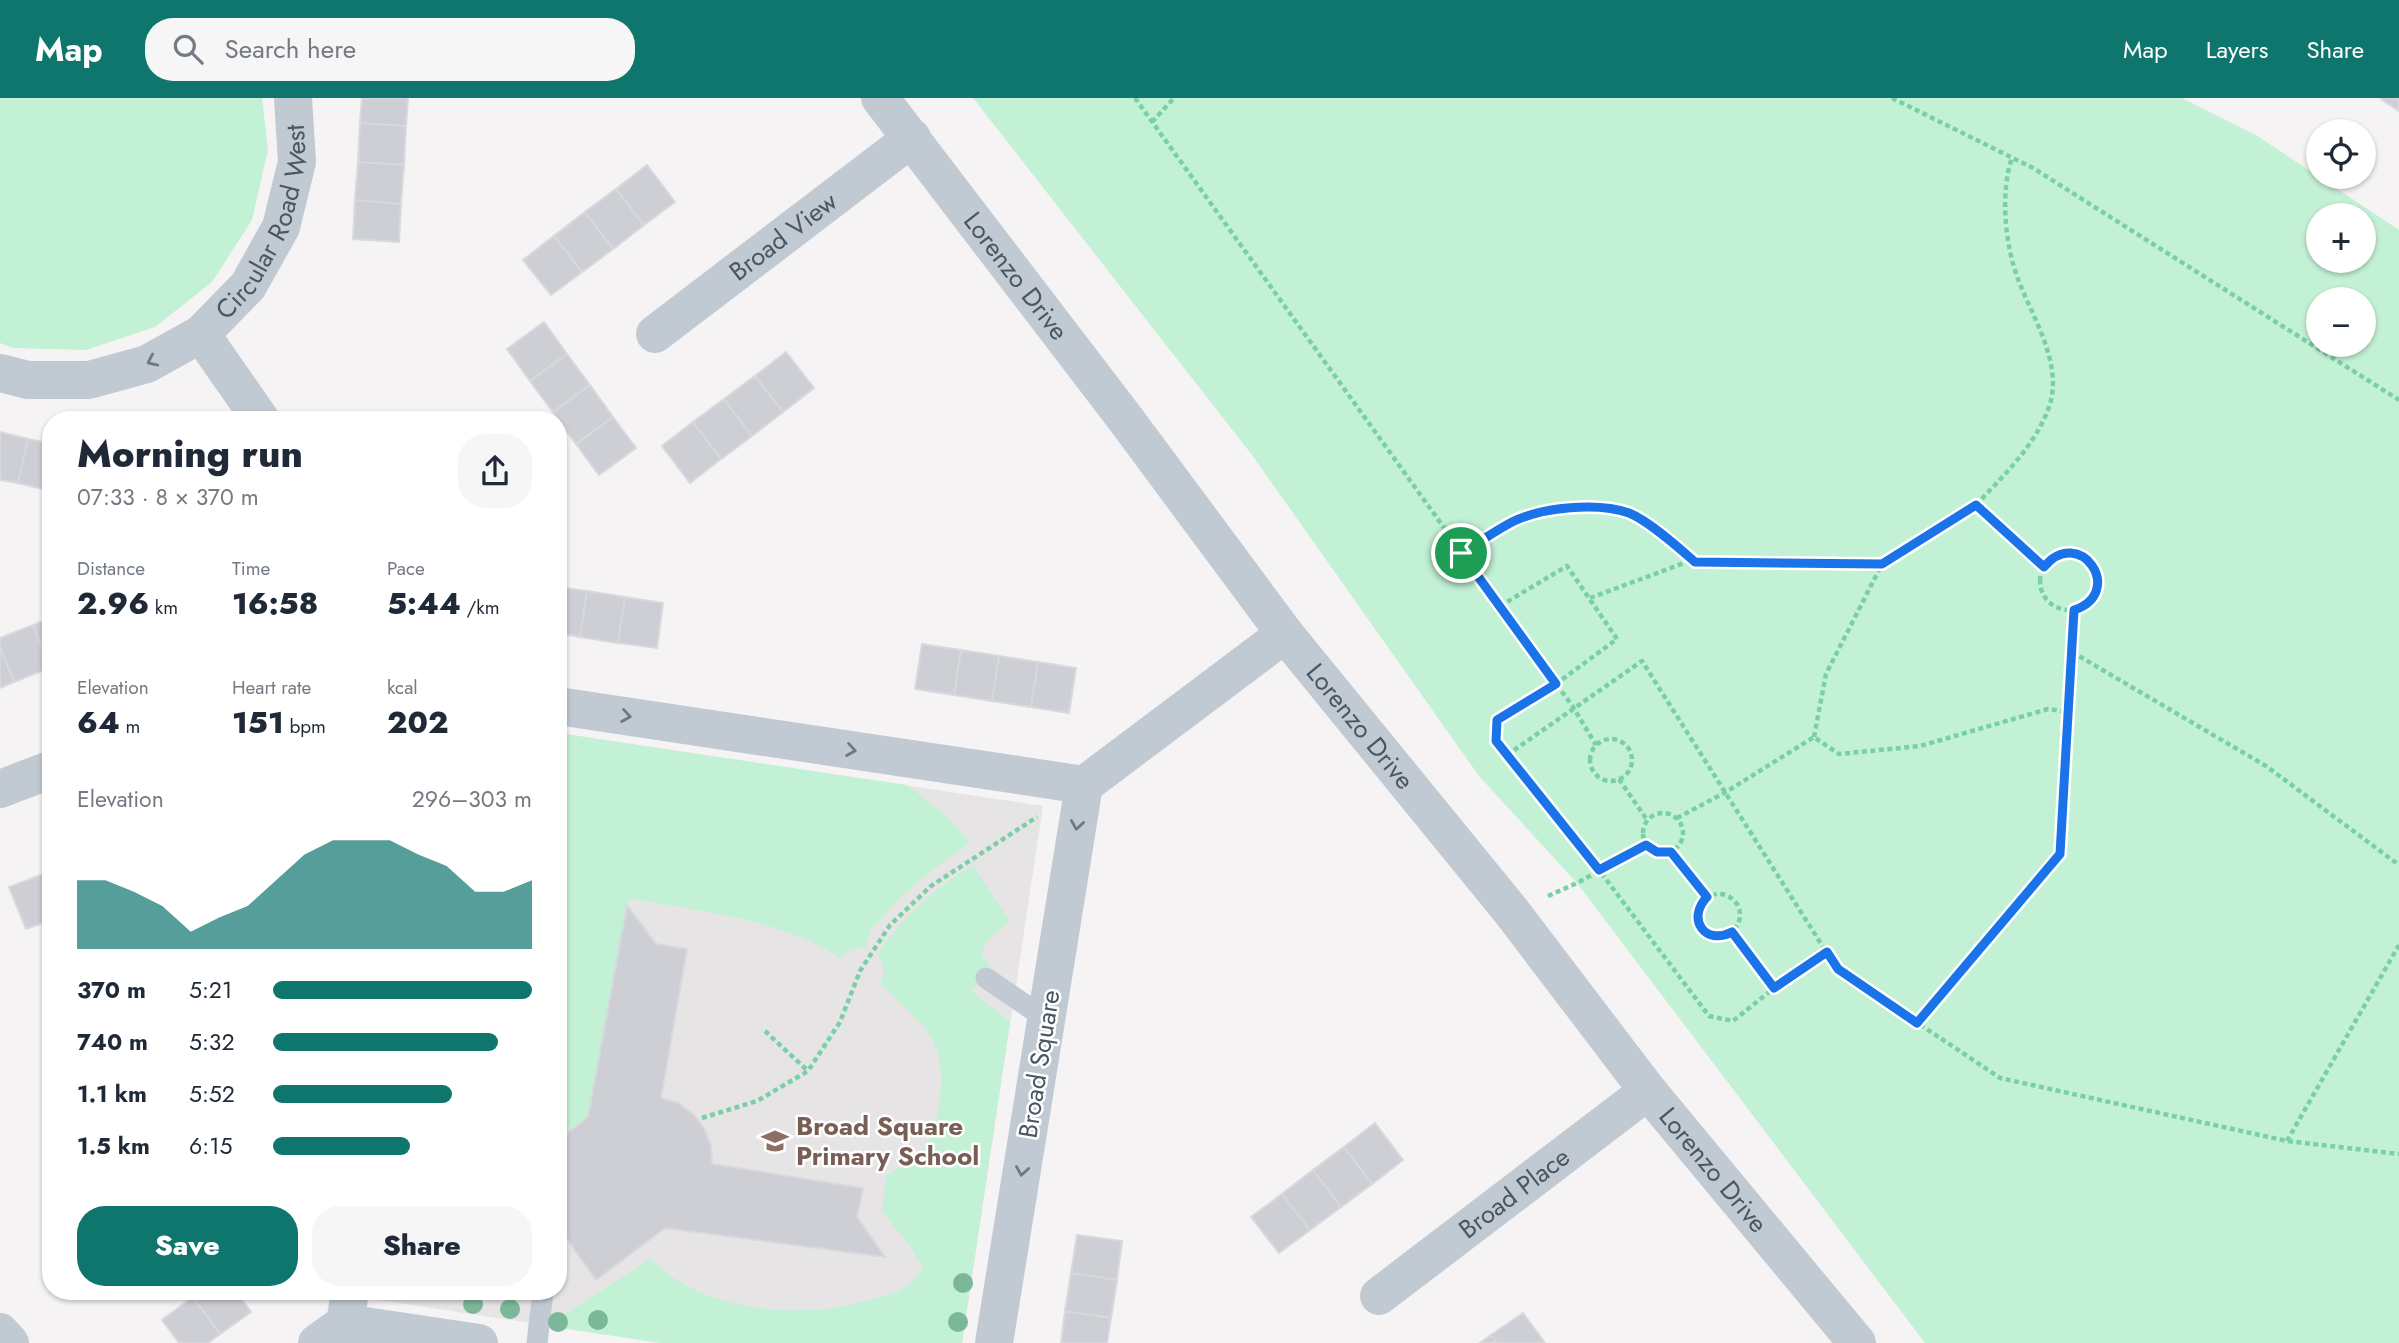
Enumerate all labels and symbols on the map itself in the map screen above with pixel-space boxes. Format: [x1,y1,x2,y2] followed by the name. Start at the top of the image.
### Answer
[206,123,318,328] street label: Circular Road West
[721,183,845,290] street label: Broad View
[955,204,1078,348] street label: Lorenzo Drive
[147,352,159,366] one-way arrow
[1431,523,1491,583] pin
[1297,655,1423,798] street label: Lorenzo Drive
[620,708,632,723] one-way arrow
[845,742,857,757] one-way arrow
[1070,819,1085,831] one-way arrow
[1009,987,1069,1141] street label: Broad Square
[1650,1099,1777,1241] street label: Lorenzo Drive
[796,1107,979,1175] place label: Broad Square Primary School
[760,1126,790,1156] school or university icon: Broad Square Primary School
[1451,1138,1578,1248] street label: Broad Place
[1015,1165,1030,1177] one-way arrow

